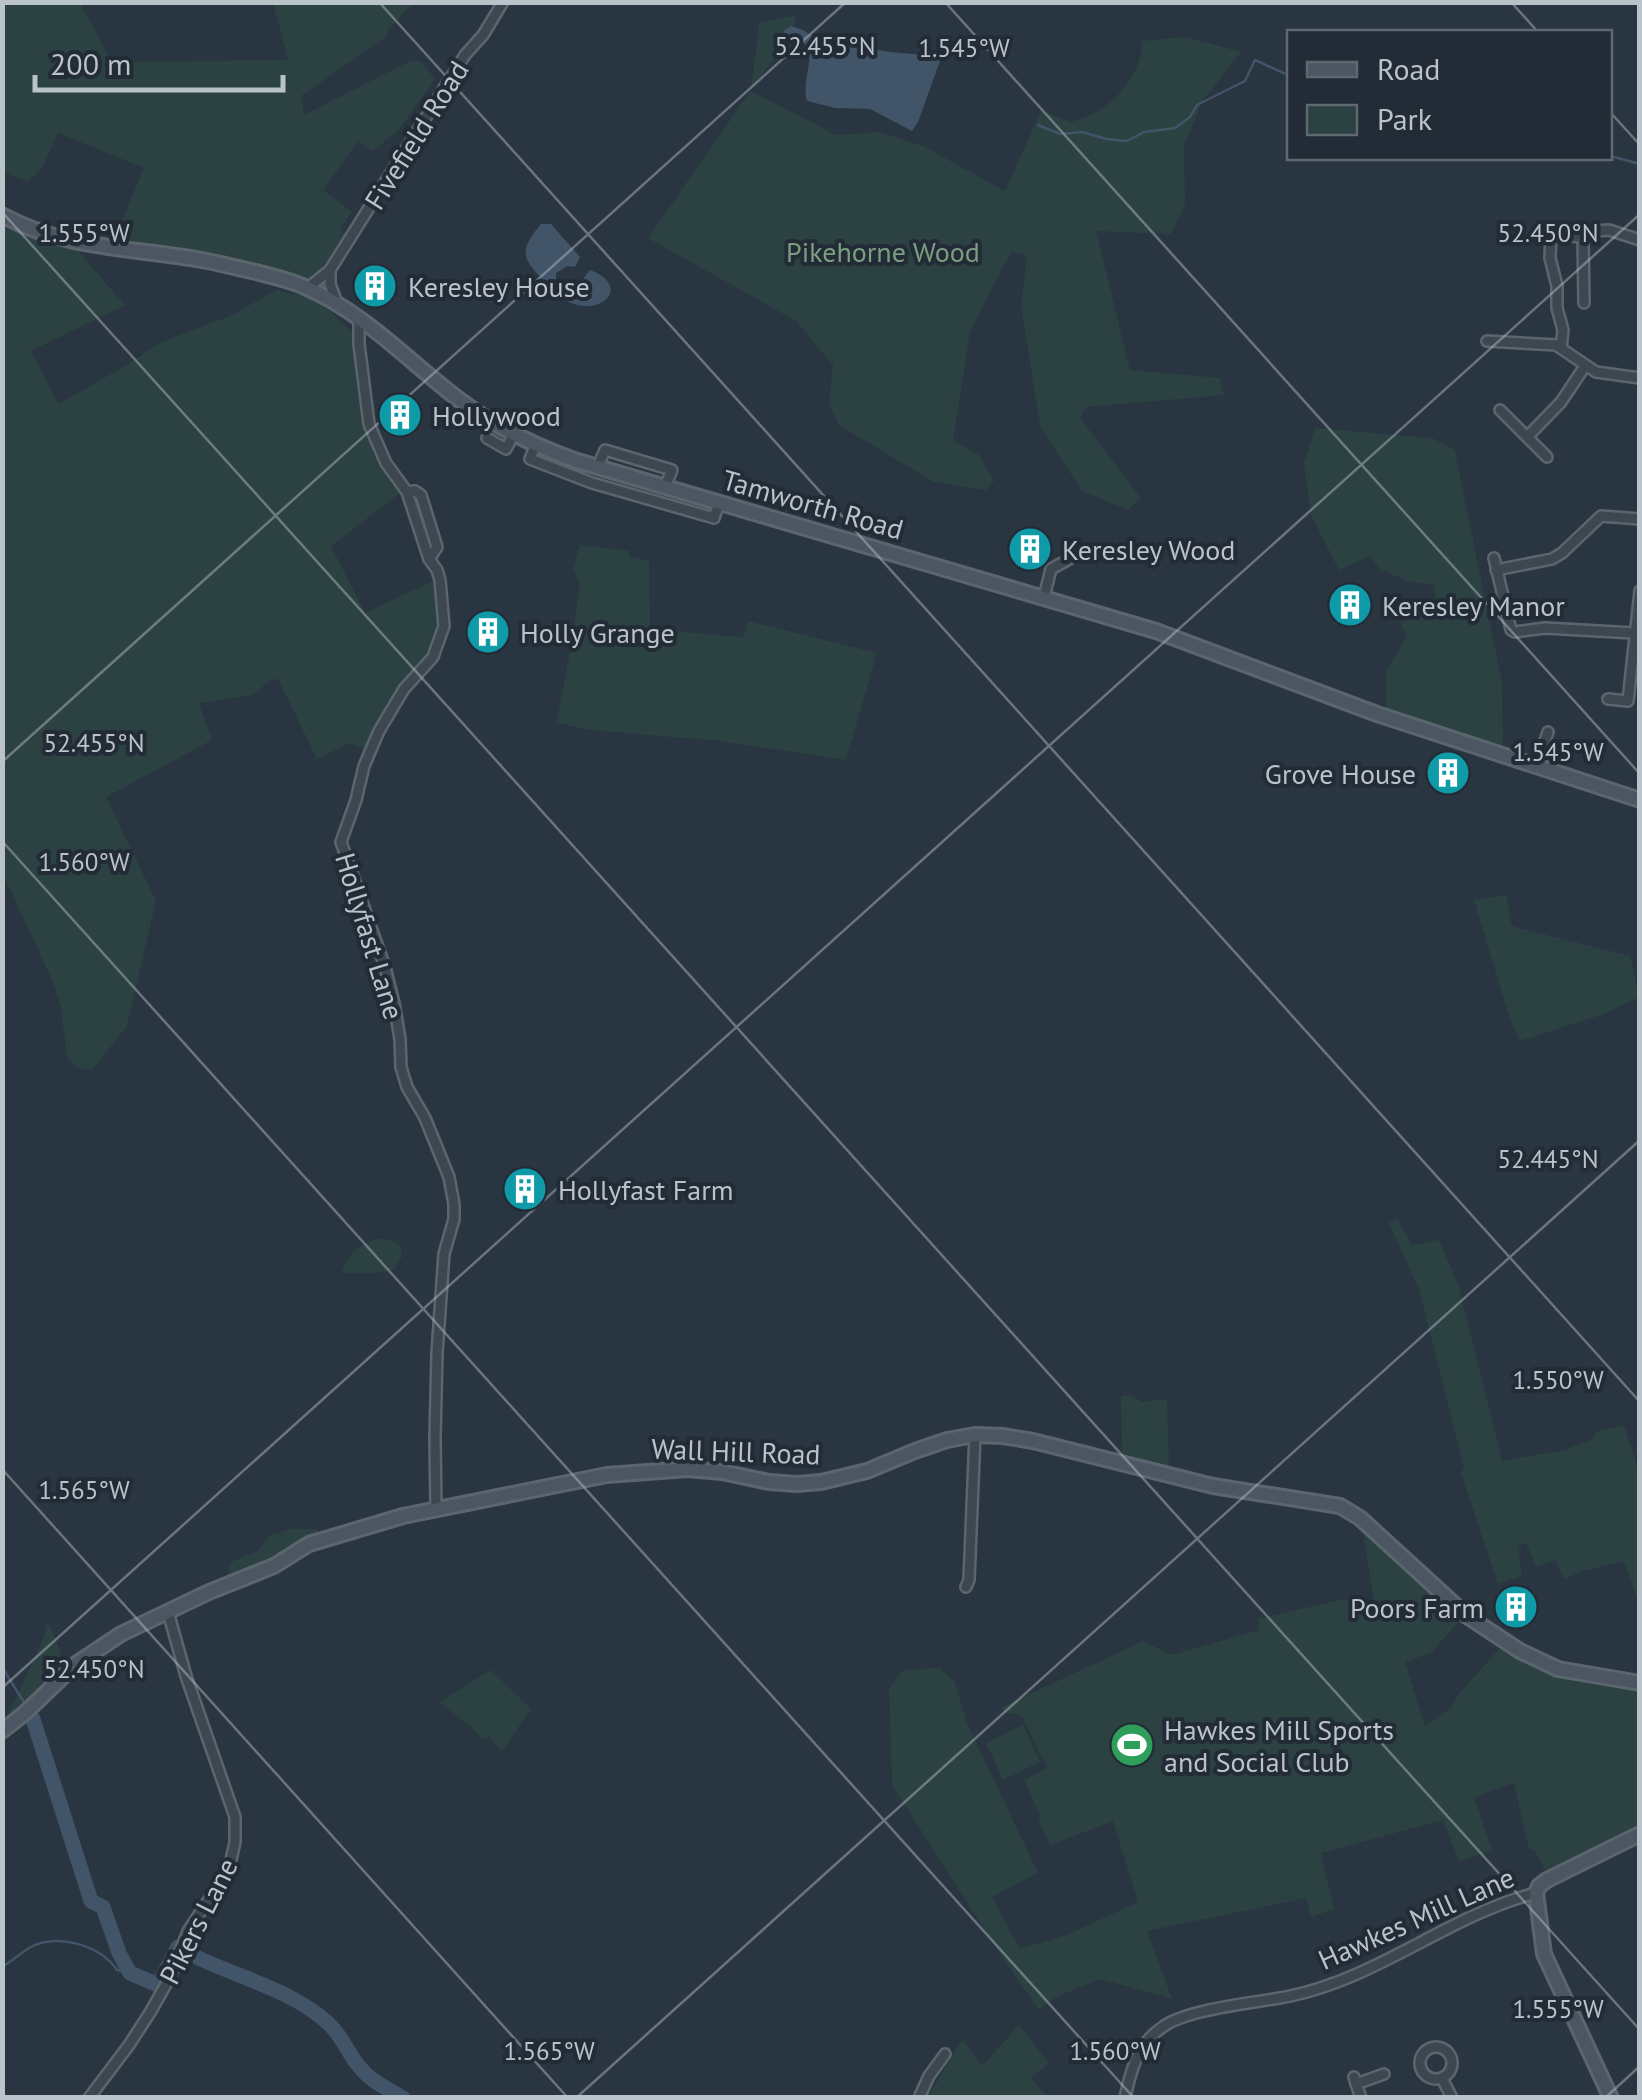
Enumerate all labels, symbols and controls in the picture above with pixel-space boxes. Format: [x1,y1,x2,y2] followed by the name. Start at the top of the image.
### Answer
[35,30,282,92] scale bar
[775,30,875,62] text: 52.455°N
[1287,30,1612,160] legend
[918,32,1010,64] text: 1.545°W
[50,44,131,83] text: 200 m
[1377,49,1441,88] text: Road
[356,54,476,216] street label: Fivefield Road
[1377,99,1433,138] text: Park
[38,217,130,249] text: 1.555°W
[1498,217,1598,249] text: 52.450°N
[786,233,980,270] park label: Pikehorne Wood
[352,263,398,309] building icon: Keresley House
[408,268,590,305] place label: Keresley House
[377,392,423,438] building icon: Hollywood
[432,397,561,434] place label: Hollywood
[718,461,908,547] street label: Tamworth Road
[1007,526,1053,572] building icon: Keresley Wood
[1062,531,1235,568] place label: Keresley Wood
[1327,582,1373,628] building icon: Keresley Manor
[1382,587,1565,624] place label: Keresley Manor
[465,609,511,655] building icon: Holly Grange
[520,614,675,651] place label: Holly Grange
[44,727,144,759] text: 52.455°N
[1512,736,1604,768] text: 1.545°W
[1425,750,1471,796] building icon: Grove House
[1265,755,1416,792] place label: Grove House
[38,846,130,878] text: 1.560°W
[327,848,413,1024] street label: Hollyfast Lane
[1498,1143,1598,1175] text: 52.445°N
[502,1166,548,1212] building icon: Hollyfast Farm
[558,1171,733,1208] place label: Hollyfast Farm
[1512,1364,1604,1396] text: 1.550°W
[651,1430,821,1472] street label: Wall Hill Road
[38,1474,130,1506] text: 1.565°W
[1493,1584,1539,1630] building icon: Poors Farm
[1350,1589,1484,1626] place label: Poors Farm
[44,1653,144,1685] text: 52.450°N
[1164,1711,1394,1780] place label: Hawkes Mill Sports and Social Club
[1109,1722,1155,1768] sports icon: Hawkes Mill Sports and Social Club
[151,1852,245,1990] street label: Pikers Lane
[1312,1858,1520,1978] street label: Hawkes Mill Lane
[1512,1993,1604,2025] text: 1.555°W
[503,2035,595,2067] text: 1.565°W
[1069,2035,1161,2067] text: 1.560°W

